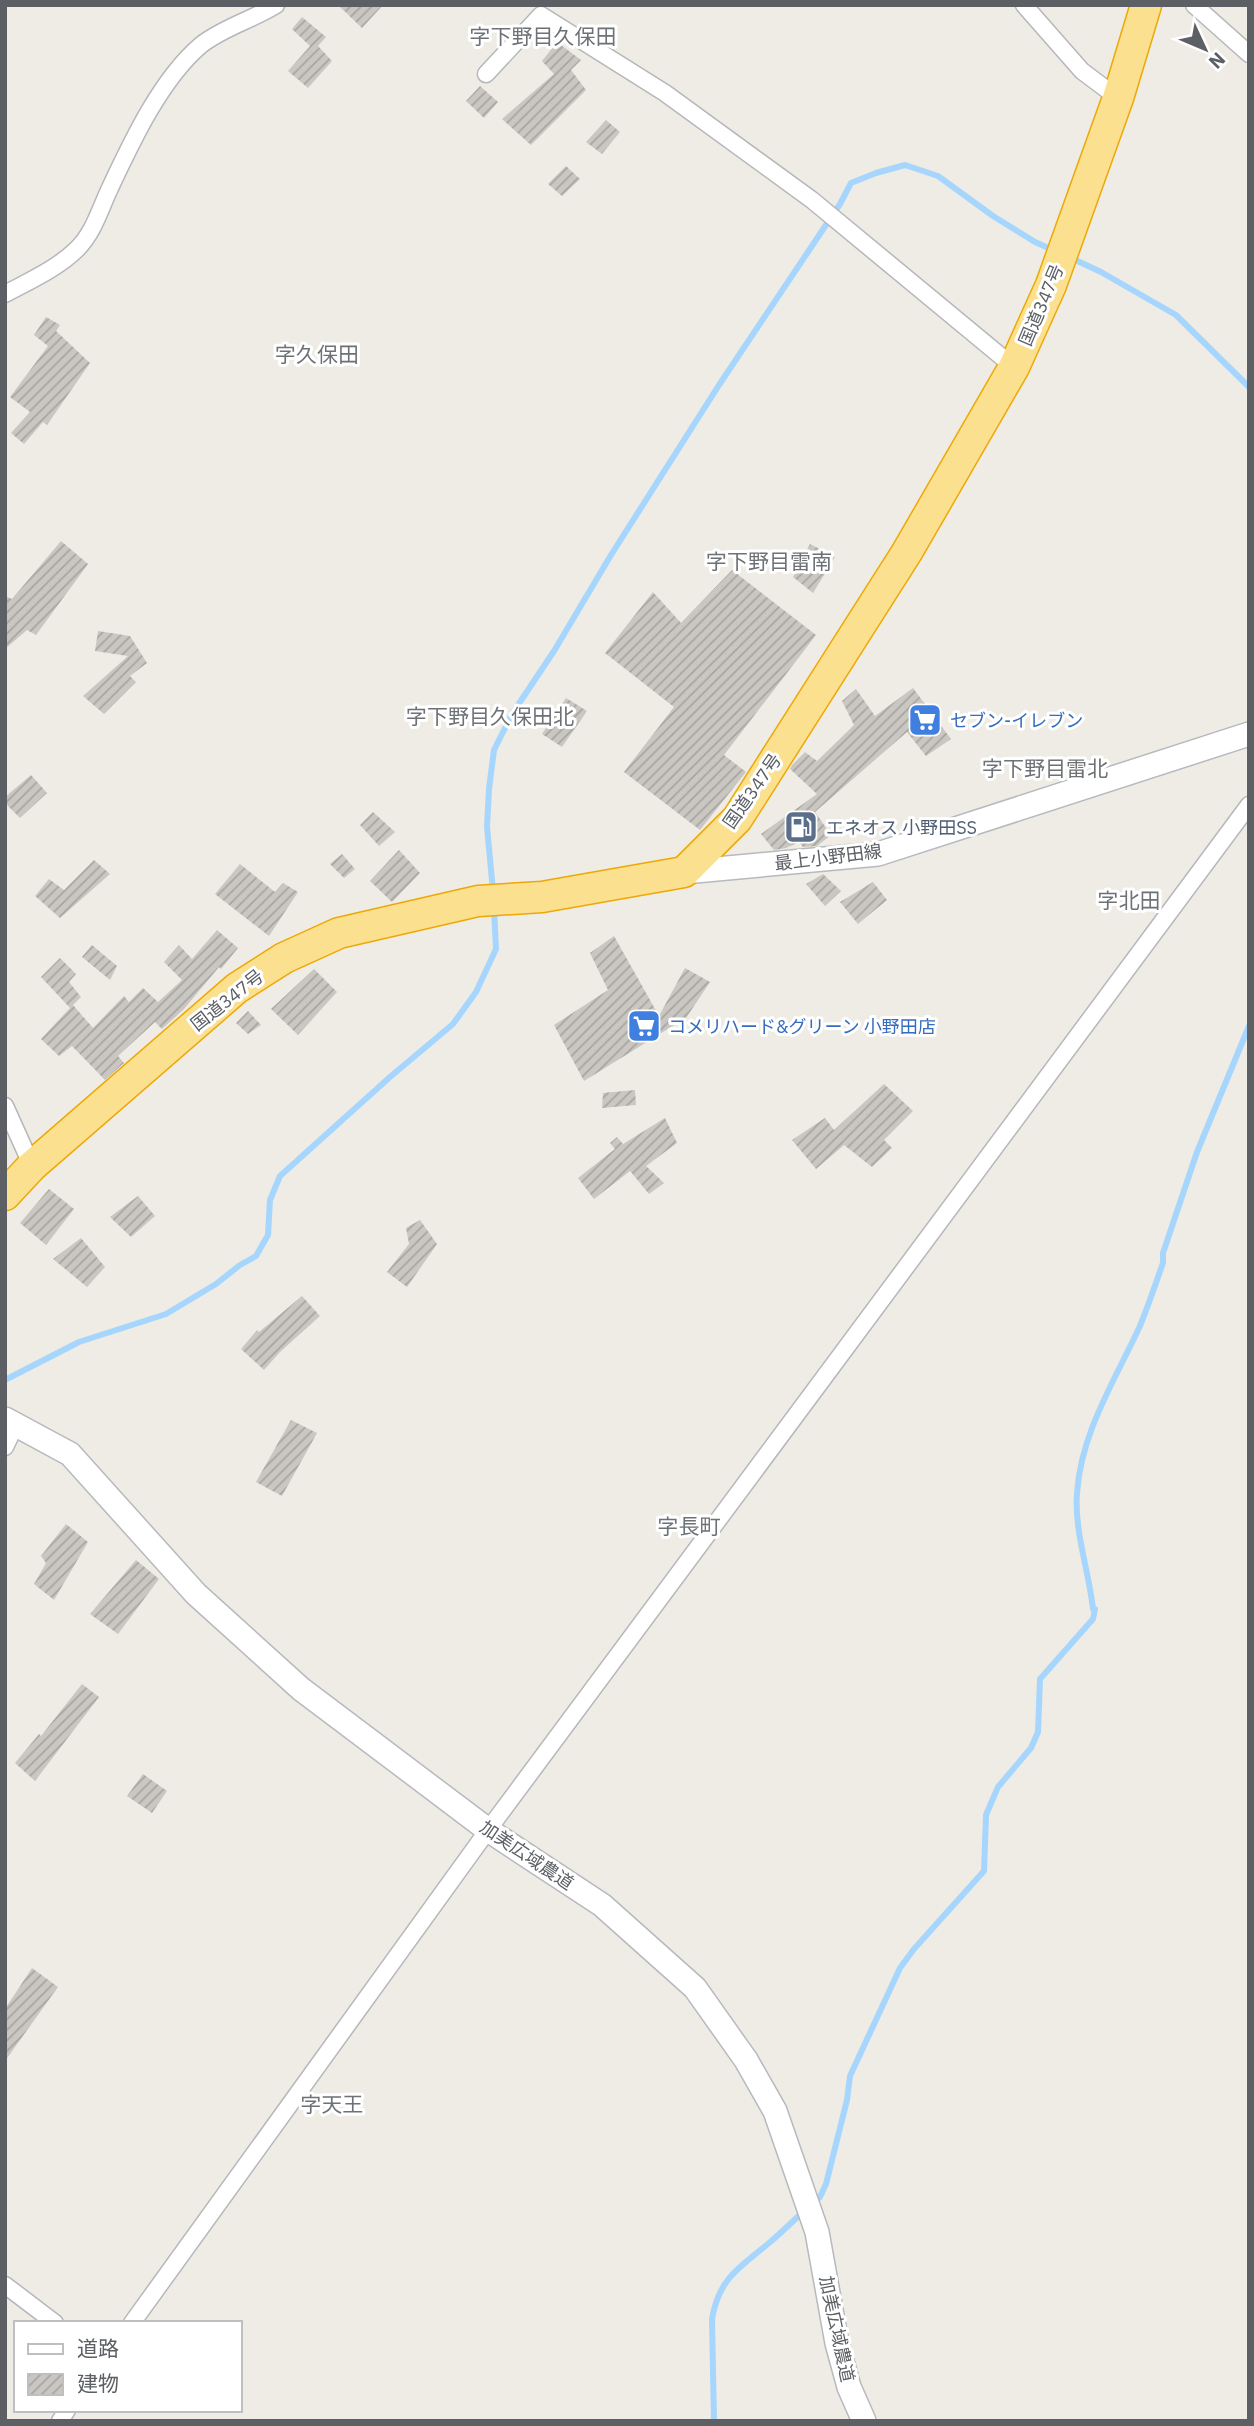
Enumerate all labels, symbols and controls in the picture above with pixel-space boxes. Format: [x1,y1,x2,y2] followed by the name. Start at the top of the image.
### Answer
[1170,14,1240,84] north arrow
[470,22,617,50] district label: 字下野目久保田
[1204,48,1231,74] text: N
[1014,261,1068,349] street label: 国道347号
[275,340,359,368] district label: 字久保田
[706,547,832,575] district label: 字下野目雷南
[906,701,944,739] supermarket icon: セブン-イレブン
[406,702,574,730] district label: 字下野目久保田北
[950,709,1083,732] place label: セブン-イレブン
[718,749,786,833] street label: 国道347号
[982,754,1108,782] district label: 字下野目雷北
[782,808,820,846] fuel station icon: エネオス 小野田SS
[826,816,977,839] place label: エネオス 小野田SS
[773,839,883,875] street label: 最上小野田線
[1098,886,1161,914] district label: 字北田
[186,964,268,1036] street label: 国道347号
[625,1007,663,1045] supermarket icon: コメリハード&グリーン 小野田店
[668,1015,936,1038] place label: コメリハード&グリーン 小野田店
[658,1512,721,1540] district label: 字長町
[476,1815,578,1895] street label: 加美広域農道
[301,2090,364,2118] district label: 字天王
[815,2274,859,2384] street label: 加美広域農道
[14,2321,242,2412] legend
[77,2334,119,2362] text: 道路
[77,2369,119,2397] text: 建物

